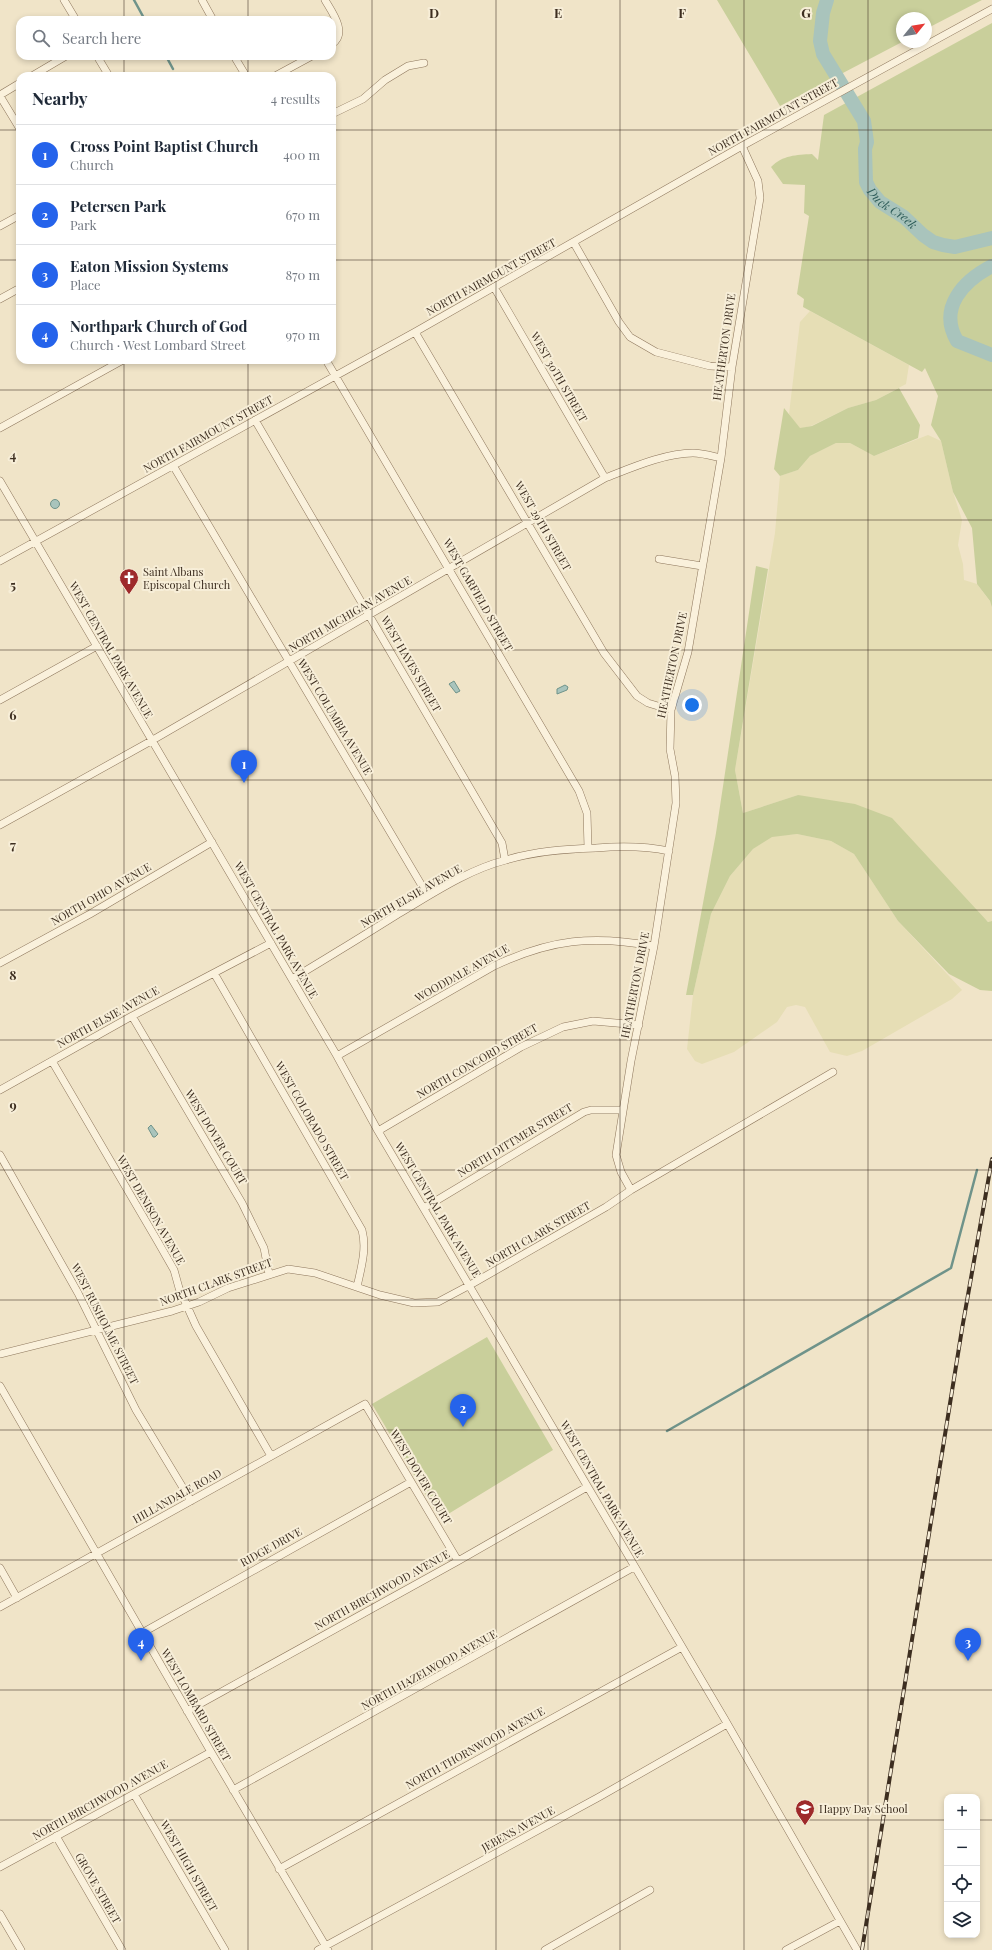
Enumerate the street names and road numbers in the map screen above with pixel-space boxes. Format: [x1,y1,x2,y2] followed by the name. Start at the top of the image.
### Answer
[705,74,841,159] street label: NORTH FAIRMOUNT STREET
[423,234,559,319] street label: NORTH FAIRMOUNT STREET
[709,292,738,401] street label: HEATHERTON DRIVE
[527,328,591,425] street label: WEST 30TH STREET
[140,391,276,476] street label: NORTH FAIRMOUNT STREET
[511,477,575,573] street label: WEST 29TH STREET
[440,535,517,654] street label: WEST GARFIELD STREET
[285,572,414,655] street label: NORTH MICHIGAN AVENUE
[66,578,157,721] street label: WEST CENTRAL PARK AVENUE
[653,610,690,719] street label: HEATHERTON DRIVE
[377,612,445,715] street label: WEST HAYES STREET
[294,655,376,778] street label: WEST COLUMBIA AVENUE
[231,858,322,1001] street label: WEST CENTRAL PARK AVENUE
[48,859,154,928] street label: NORTH OHIO AVENUE
[357,860,464,931] street label: NORTH ELSIE AVENUE
[617,930,652,1039] street label: HEATHERTON DRIVE
[411,940,512,1005] street label: WOODDALE AVENUE
[54,982,162,1051] street label: NORTH ELSIE AVENUE
[413,1020,540,1101] street label: NORTH CONCORD STREET
[272,1058,353,1183] street label: WEST COLORADO STREET
[182,1086,251,1187] street label: WEST DOVER COURT
[454,1099,575,1180] street label: NORTH DITTMER STREET
[392,1139,485,1280] street label: WEST CENTRAL PARK AVENUE
[113,1151,189,1267] street label: WEST DENISON AVENUE
[483,1197,593,1270] street label: NORTH CLARK STREET
[158,1254,274,1309] street label: NORTH CLARK STREET
[68,1260,143,1387] street label: WEST RUSHOLME STREET
[557,1417,648,1560] street label: WEST CENTRAL PARK AVENUE
[387,1426,456,1527] street label: WEST DOVER COURT
[130,1465,224,1526] street label: HILLANDALE ROAD
[237,1523,305,1570] street label: RIDGE DRIVE
[311,1546,452,1633] street label: NORTH BIRCHWOOD AVENUE
[358,1626,500,1713] street label: NORTH HAZELWOOD AVENUE
[158,1645,235,1764] street label: WEST LOMBARD STREET
[403,1703,547,1792] street label: NORTH THORNWOOD AVENUE
[29,1756,170,1843] street label: NORTH BIRCHWOOD AVENUE
[477,1802,557,1855] street label: JEBENS AVENUE
[157,1817,222,1914] street label: WEST HIGH STREET
[72,1850,125,1926] street label: GROVE STREET

